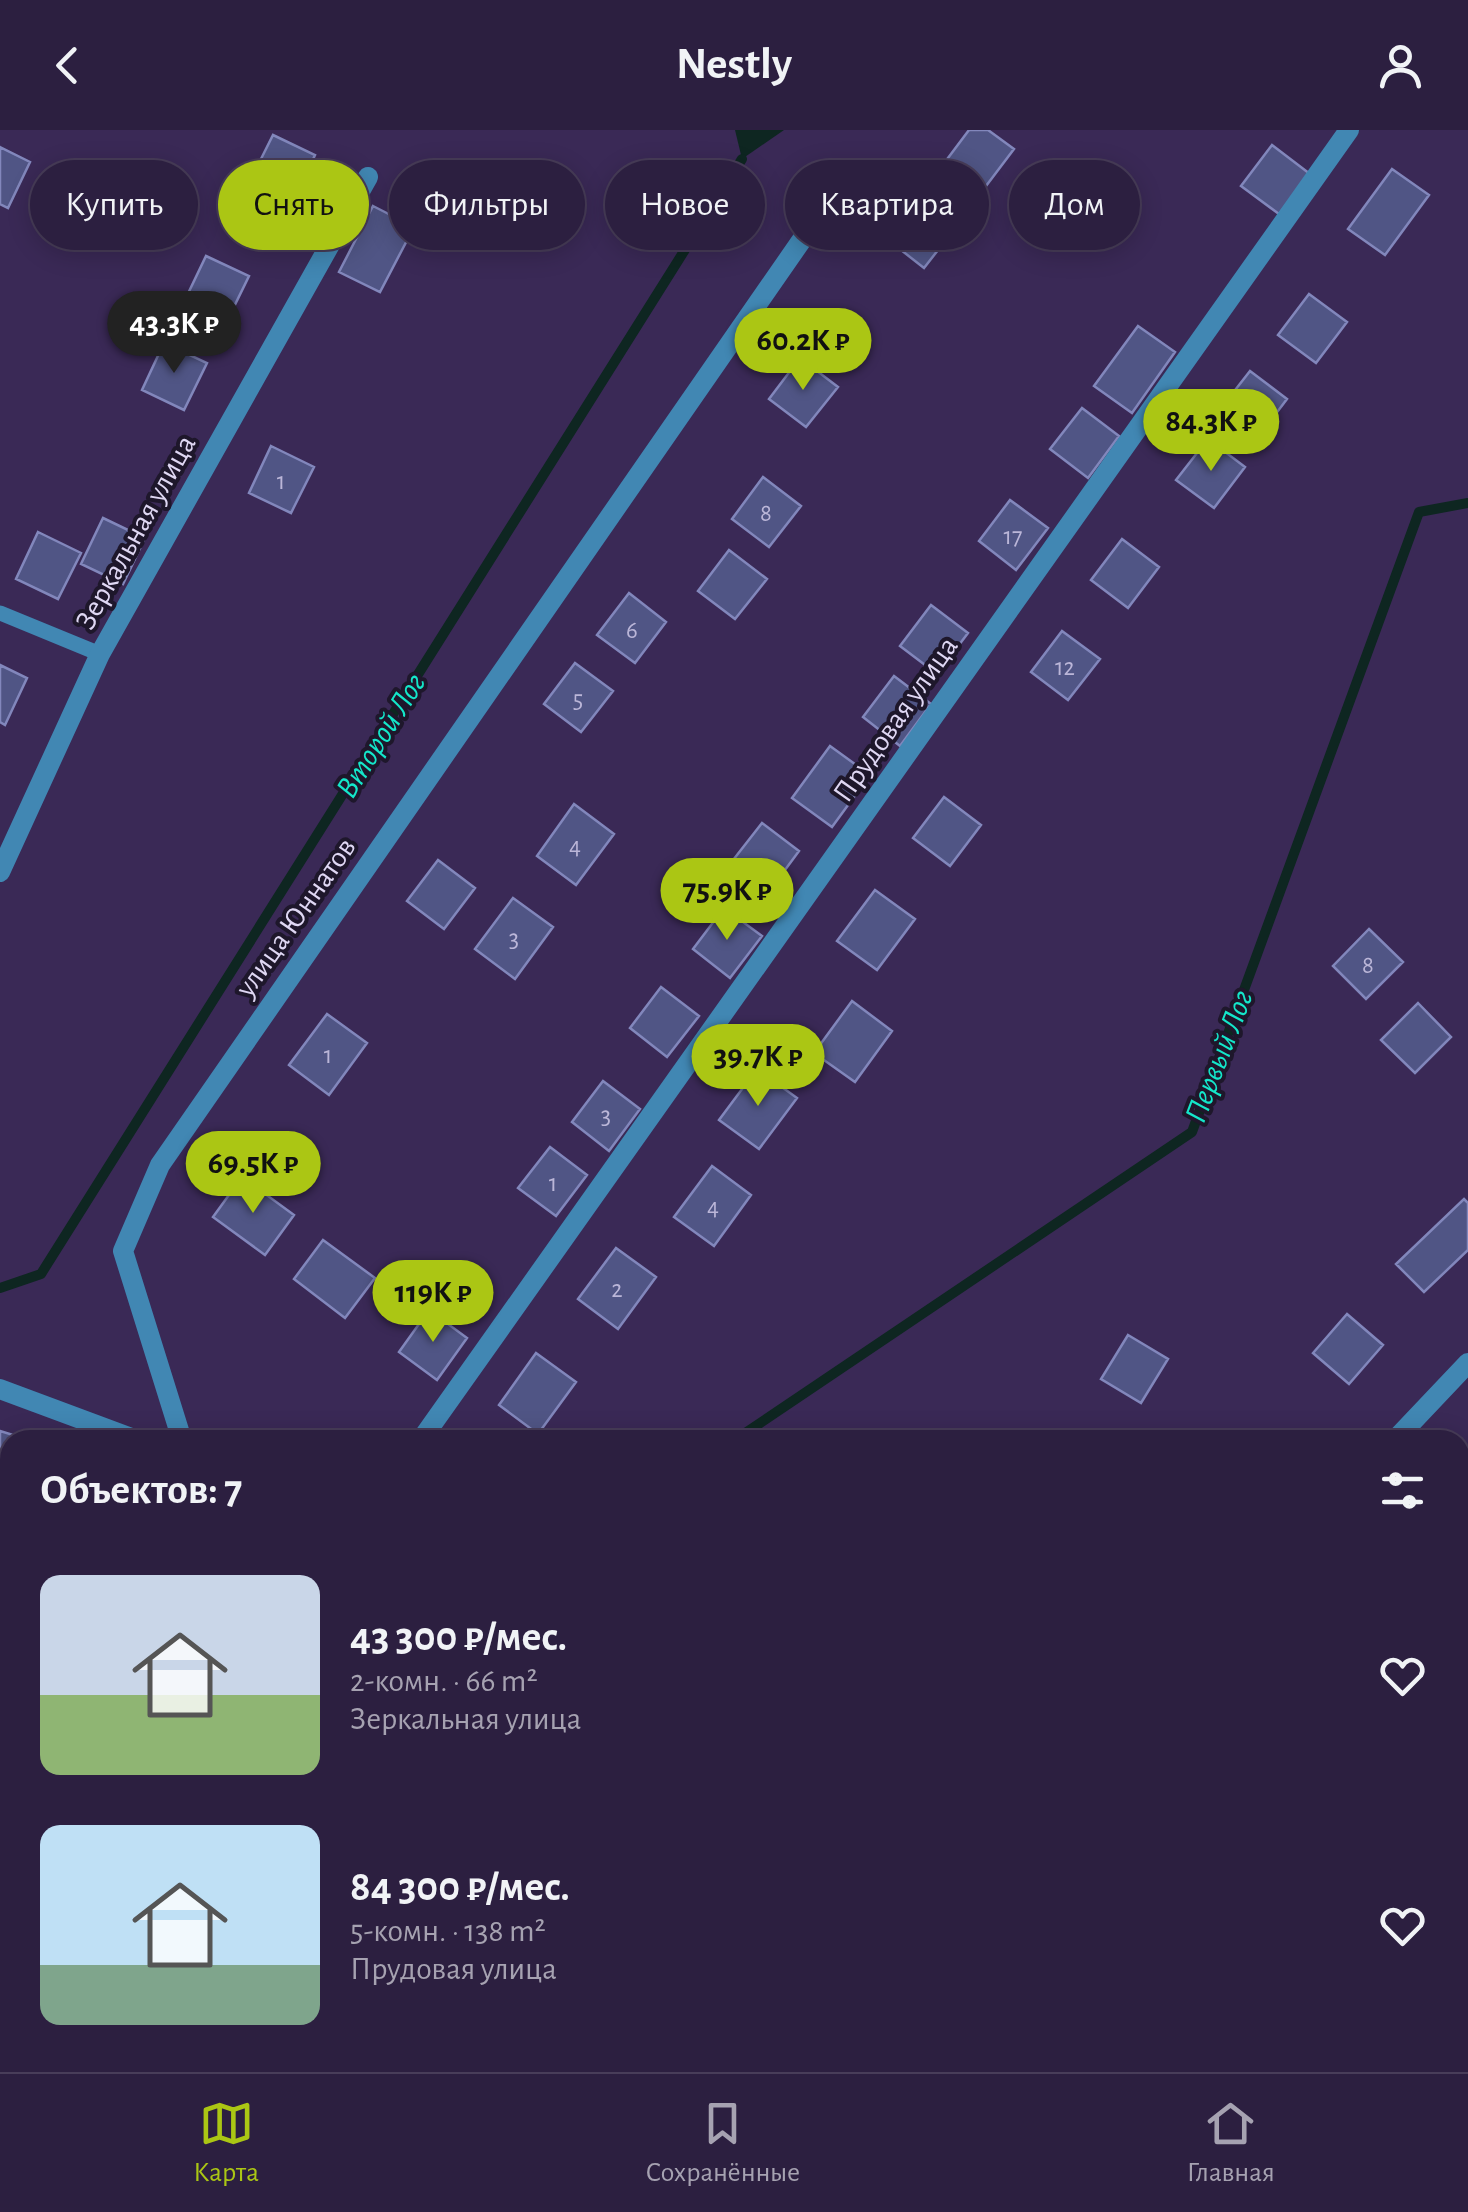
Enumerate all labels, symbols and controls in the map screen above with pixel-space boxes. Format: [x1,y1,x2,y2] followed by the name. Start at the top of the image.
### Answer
[40,38,95,93] icon: back
[1373,38,1428,93] icon: person
[676,42,792,87] text: Nestly
[30,160,198,250] chip: Купить
[218,160,369,250] chip: Снять
[389,160,585,250] chip: Фильтры
[605,160,765,250] chip: Новое
[785,160,989,250] chip: Квартира
[1009,160,1140,250] chip: Дом
[82,291,266,376] pin: 43.3K ₽
[129,307,219,339] text: 43.3K ₽
[711,308,895,393] pin: 60.2K ₽
[756,324,850,356] text: 60.2K ₽
[1119,389,1303,474] pin: 84.3K ₽
[1165,405,1257,437] text: 84.3K ₽
[70,430,202,635] street label: Зеркальная улица
[277,469,285,494] house number: 1
[760,501,772,526] house number: 8
[1003,524,1023,549] house number: 17
[626,618,638,643] house number: 6
[828,632,964,808] street label: Прудовая улица
[1055,655,1075,680] house number: 12
[330,668,432,804] water label: Второй Лог
[573,687,583,712] house number: 5
[229,833,362,1003] street label: улица Юннатов
[569,834,581,859] house number: 4
[635,858,819,943] pin: 75.9K ₽
[683,874,771,906] text: 75.9K ₽
[509,927,519,952] house number: 3
[1362,953,1374,978] house number: 8
[1179,986,1260,1127] water label: Первый Лог
[666,1024,850,1109] pin: 39.7K ₽
[714,1040,802,1072] text: 39.7K ₽
[324,1043,332,1068] house number: 1
[601,1104,611,1129] house number: 3
[161,1131,345,1216] pin: 69.5K ₽
[208,1147,298,1179] text: 69.5K ₽
[549,1171,557,1196] house number: 1
[707,1195,719,1220] house number: 4
[352,1260,514,1345] pin: 119K ₽
[395,1276,472,1308] text: 119K ₽
[611,1277,623,1302] house number: 2
[1375,1463,1430,1518] icon: filters
[40,1469,242,1511] text: Объектов: 7
[120,1615,240,1735] icon: home
[350,1616,567,1658] text: 43 300 ₽/мес.
[1375,1648,1430,1703] icon: heart
[350,1665,538,1697] text: 2-комн. · 66 m²
[350,1703,581,1735] text: Зеркальная улица
[120,1865,240,1985] icon: home
[350,1866,570,1908] text: 84 300 ₽/мес.
[1375,1898,1430,1953] icon: heart
[350,1915,546,1947] text: 5-комн. · 138 m²
[350,1953,557,1985] text: Прудовая улица
[193,2096,259,2190] tab: Карта
[645,2096,800,2190] tab: Сохранённые
[1187,2096,1275,2190] tab: Главная

